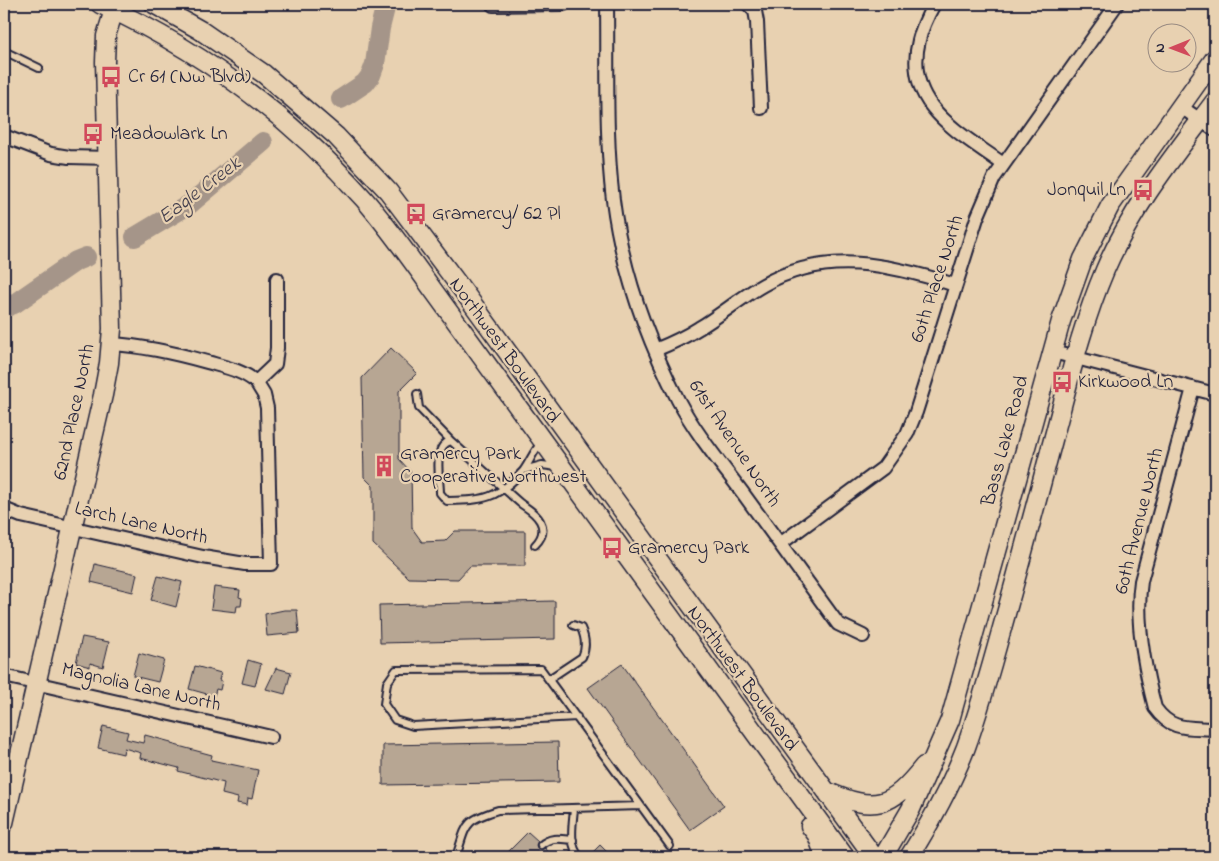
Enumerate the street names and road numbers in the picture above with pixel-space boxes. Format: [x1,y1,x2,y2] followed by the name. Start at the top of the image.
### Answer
[904,212,972,346] street label: 60th Place North
[441,272,567,430] street label: Northwest Boulevard
[46,341,104,483] street label: 62nd Place North
[974,373,1037,510] street label: Bass Lake Road
[681,374,787,514] street label: 61st Avenue North
[1108,445,1172,597] street label: 60th Avenue North
[71,495,211,553] street label: Larch Lane North
[679,600,805,758] street label: Northwest Boulevard
[58,656,224,721] street label: Magnolia Lane North

